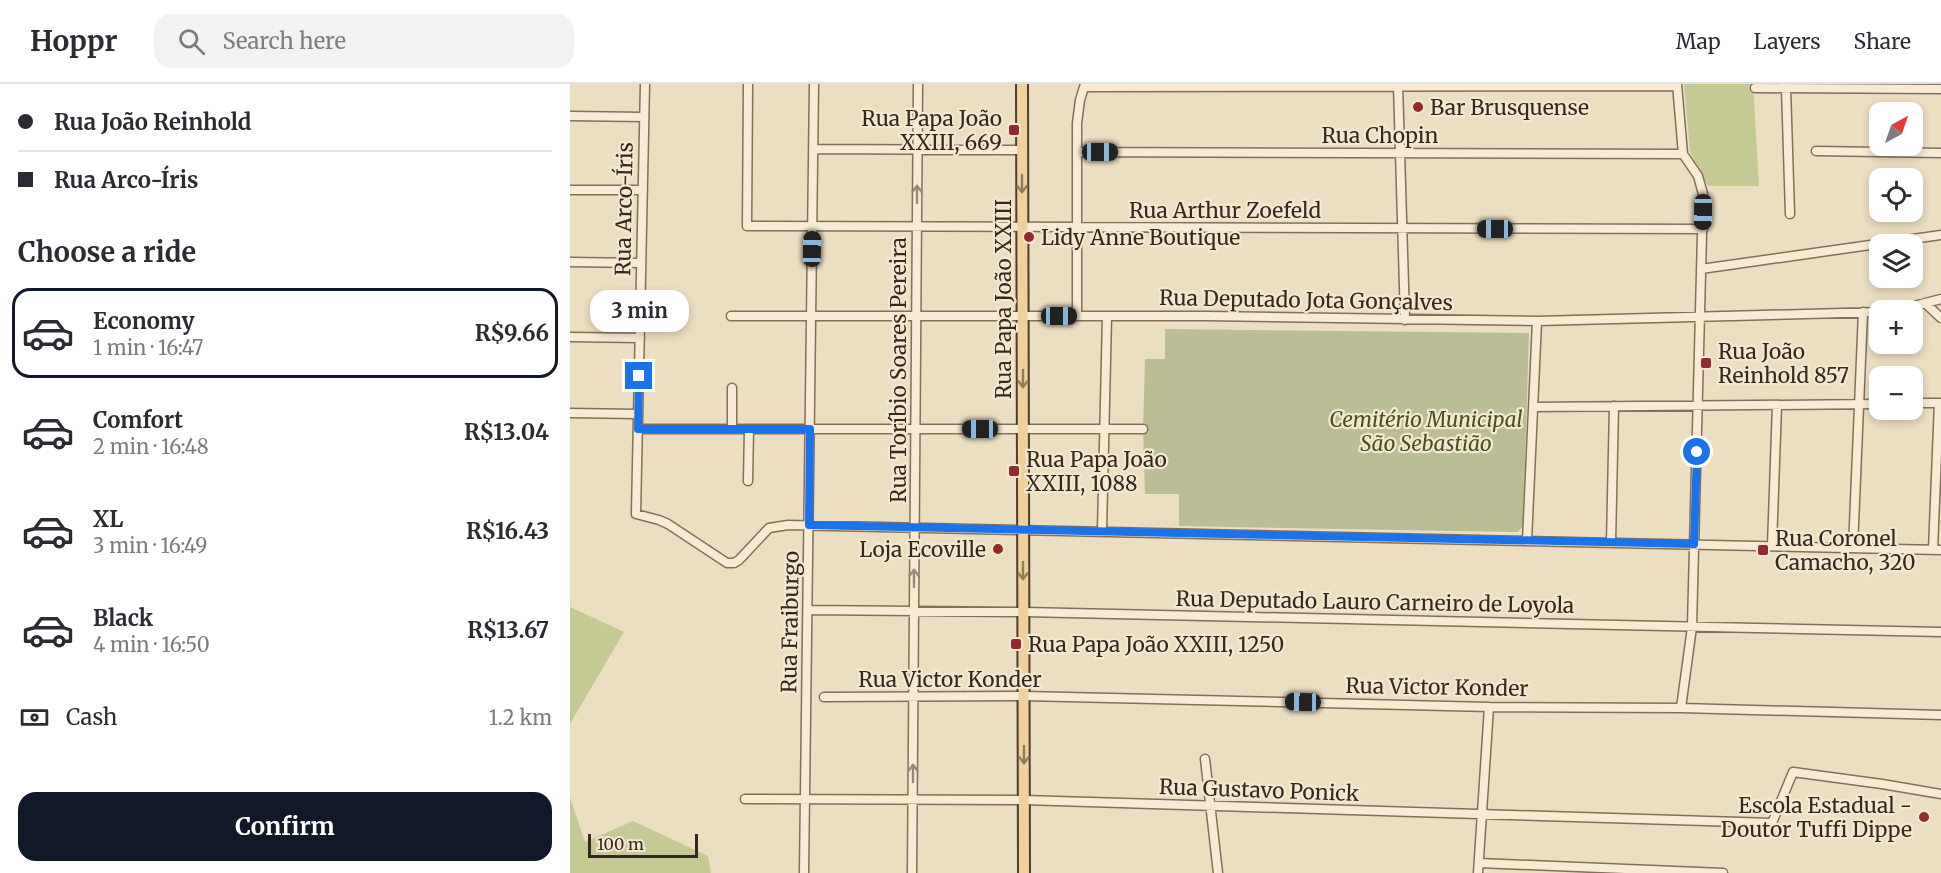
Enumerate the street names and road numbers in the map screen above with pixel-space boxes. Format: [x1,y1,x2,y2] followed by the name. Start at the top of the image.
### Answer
[1321,122,1439,149] street label: Rua Chopin
[608,142,639,276] street label: Rua Arco-Íris
[1129,197,1321,224] street label: Rua Arthur Zoefeld
[990,199,1017,399] street label: Rua Papa João XXIII
[885,237,912,503] street label: Rua Toríbio Soares Pereira
[1159,284,1453,316] street label: Rua Deputado Jota Gonçalves
[775,551,805,693] street label: Rua Fraiburgo
[1176,585,1574,619] street label: Rua Deputado Lauro Carneiro de Loyola
[858,666,1042,693] street label: Rua Victor Konder
[1345,672,1529,702] street label: Rua Victor Konder
[1158,773,1360,807] street label: Rua Gustavo Ponick

